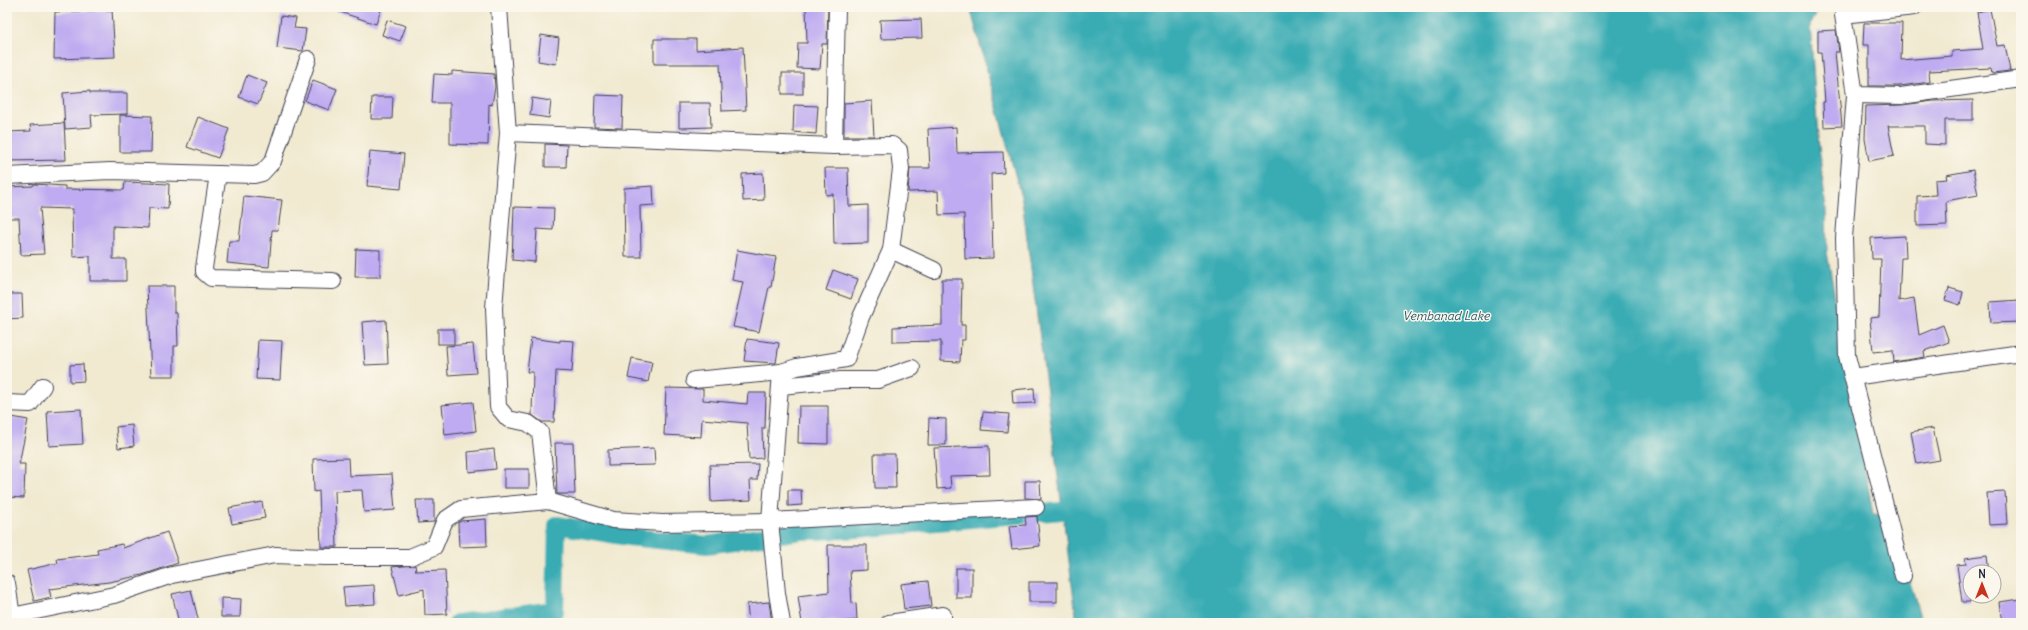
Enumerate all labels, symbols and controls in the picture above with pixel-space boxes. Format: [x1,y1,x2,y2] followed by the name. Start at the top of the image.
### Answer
[1403,308,1491,323] water label: Vembanad Lake
[1962,564,2002,604] north arrow
[1978,567,1986,581] text: N

